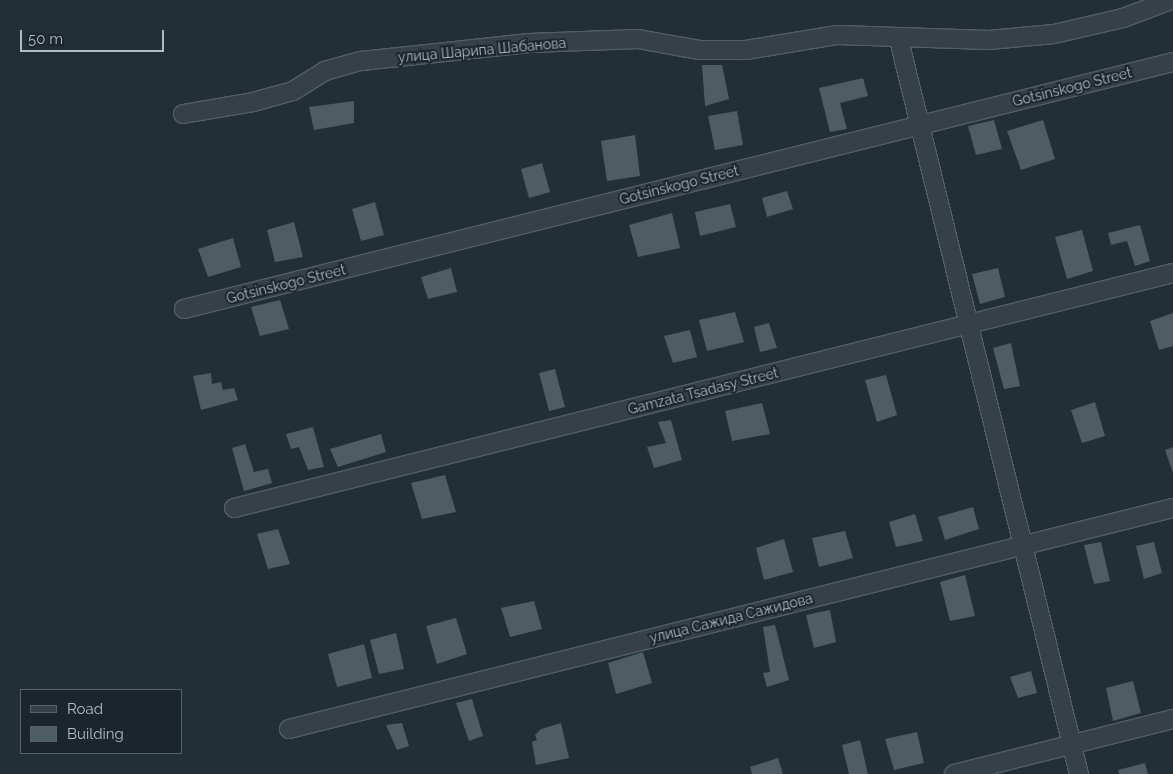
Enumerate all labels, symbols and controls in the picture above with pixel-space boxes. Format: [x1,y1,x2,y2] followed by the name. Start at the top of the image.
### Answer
[22,20,166,52] scale bar
[28,30,63,48] text: 50 m
[397,34,567,66] street label: улица Шарипа Шабанова
[1011,64,1133,110] street label: Gotsinskogo Street
[618,162,740,208] street label: Gotsinskogo Street
[225,261,347,307] street label: Gotsinskogo Street
[626,364,780,418] street label: Gamzata Tsadasy Street
[648,590,814,646] street label: улица Сажида Сажидова
[20,689,182,754] legend
[67,700,103,718] text: Road
[67,725,124,743] text: Building

